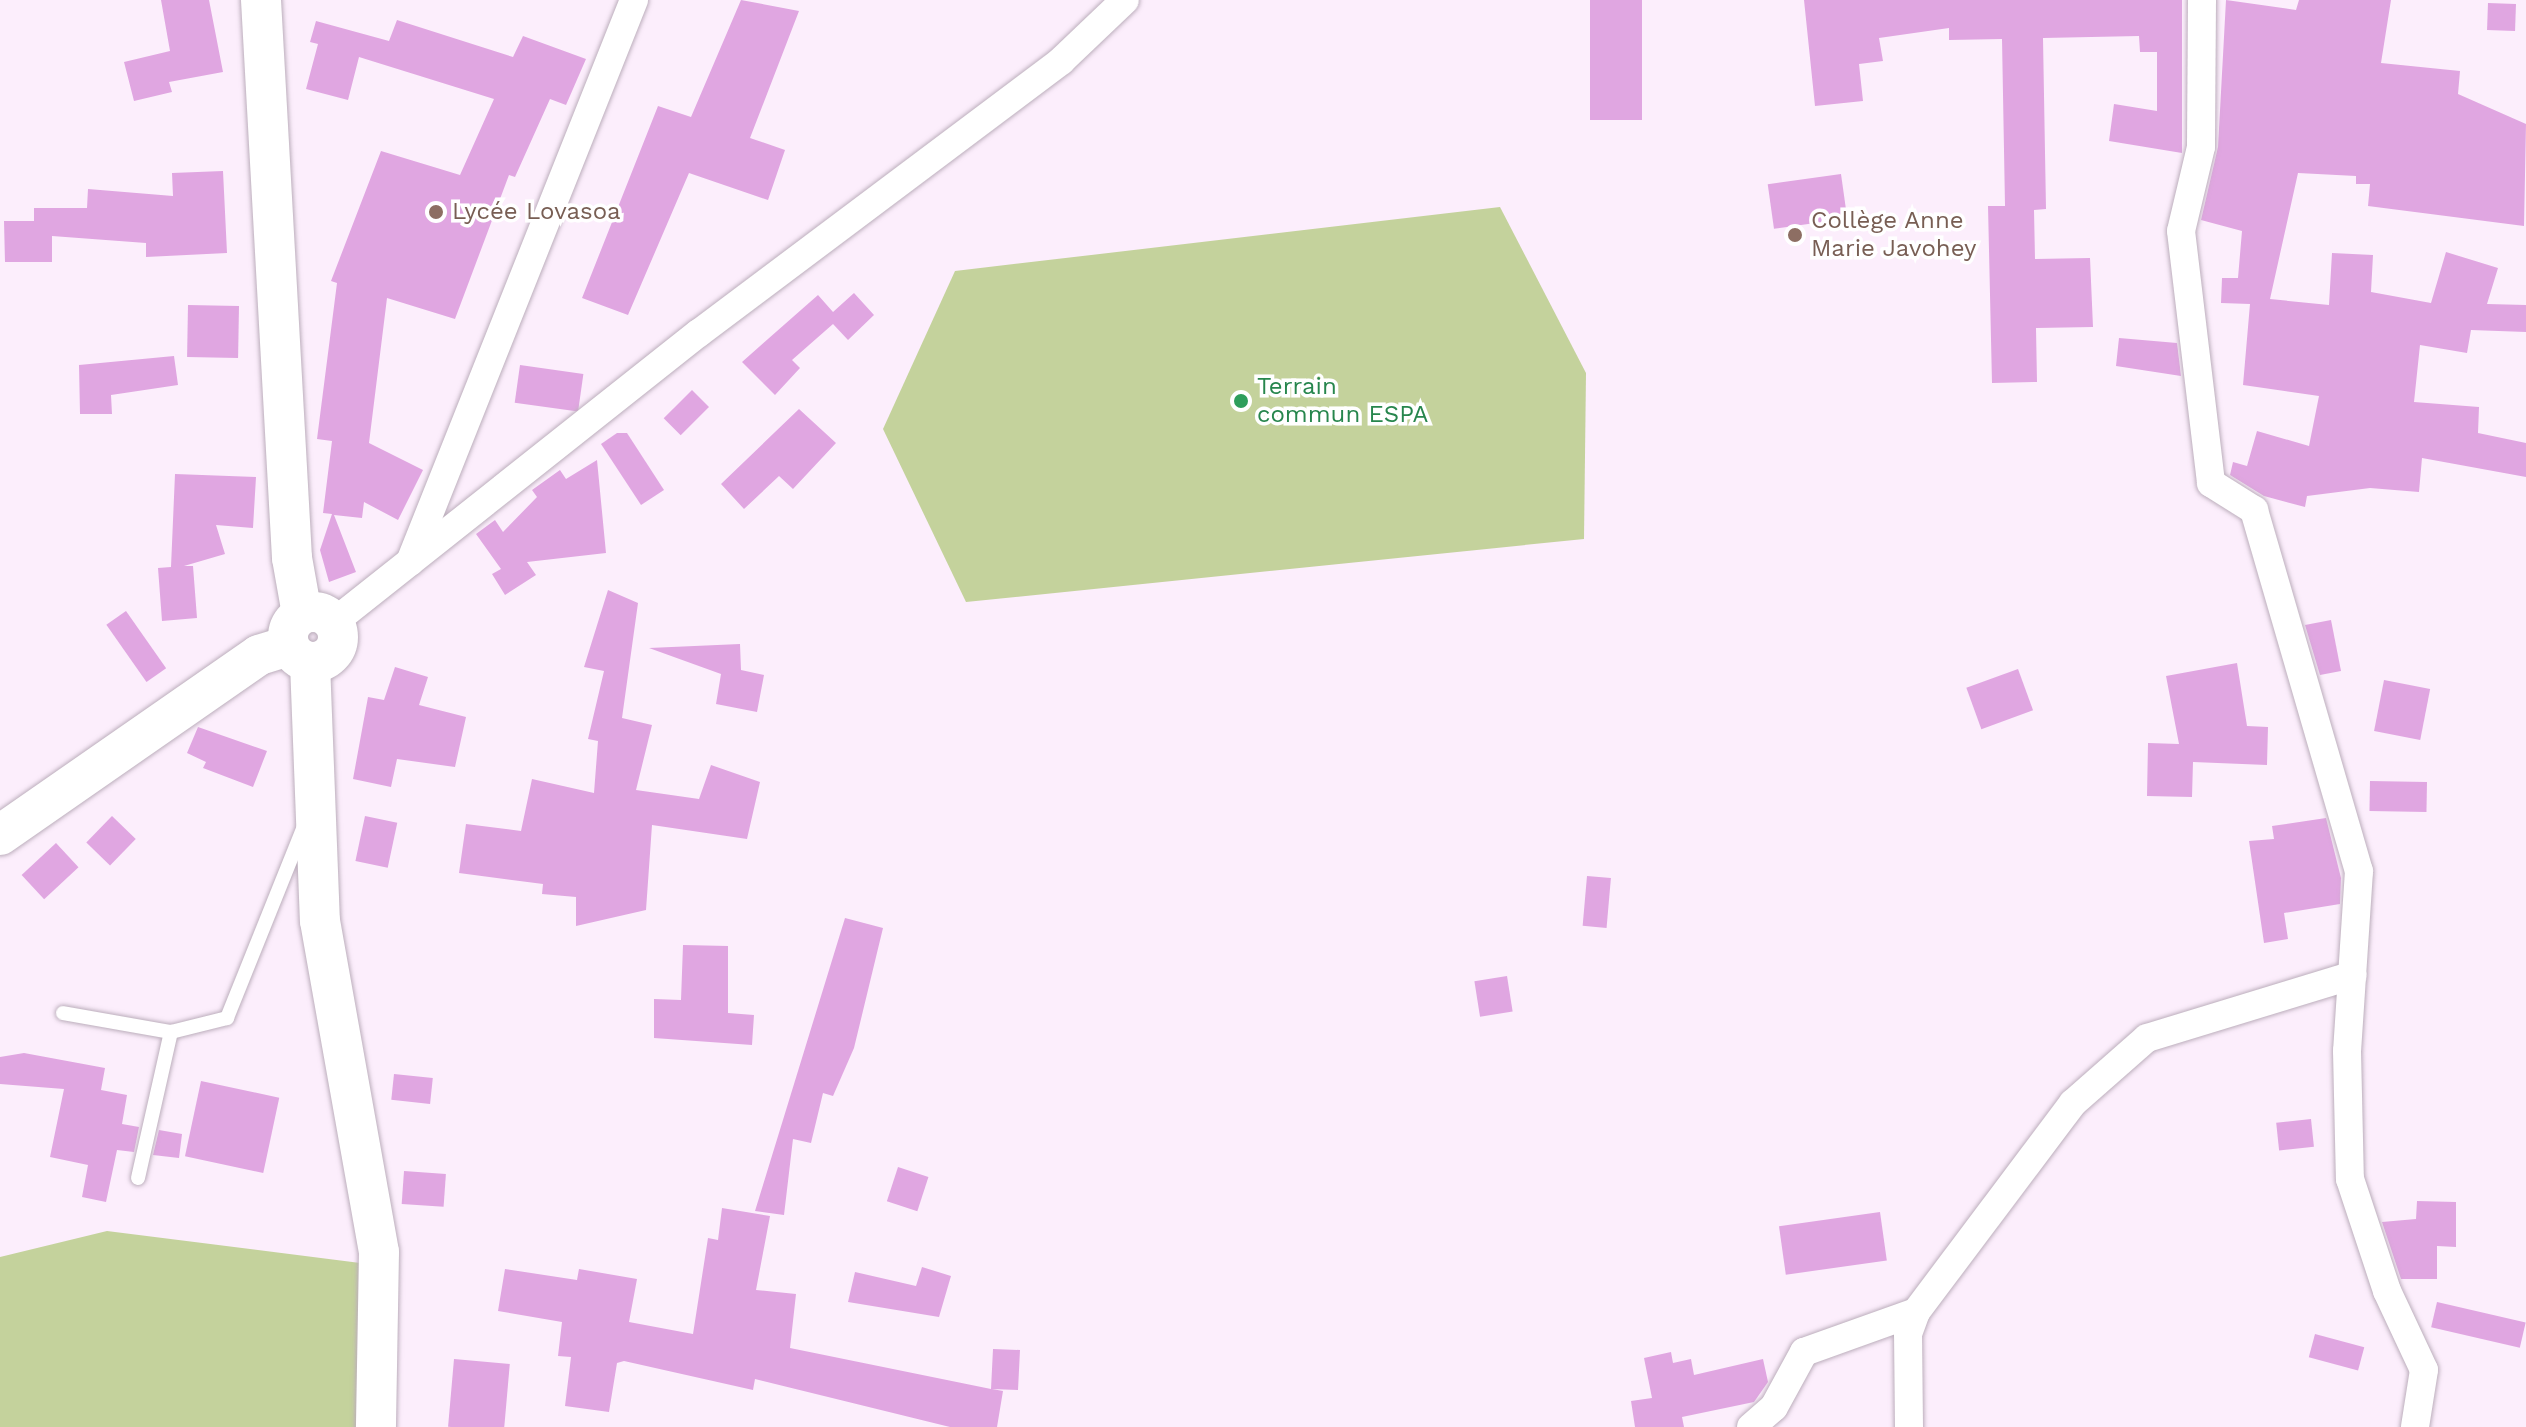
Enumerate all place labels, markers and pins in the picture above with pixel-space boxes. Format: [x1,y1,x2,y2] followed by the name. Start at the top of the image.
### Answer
[452,198,621,226] place label: Lycée Lovasoa
[427,203,445,221] marker: Lycée Lovasoa
[1811,207,1977,263] place label: Collège Anne Marie Javohey
[1786,226,1804,244] marker: Collège Anne Marie Javohey
[1257,373,1428,429] place label: Terrain commun ESPA
[1232,392,1250,410] marker: Terrain commun ESPA

